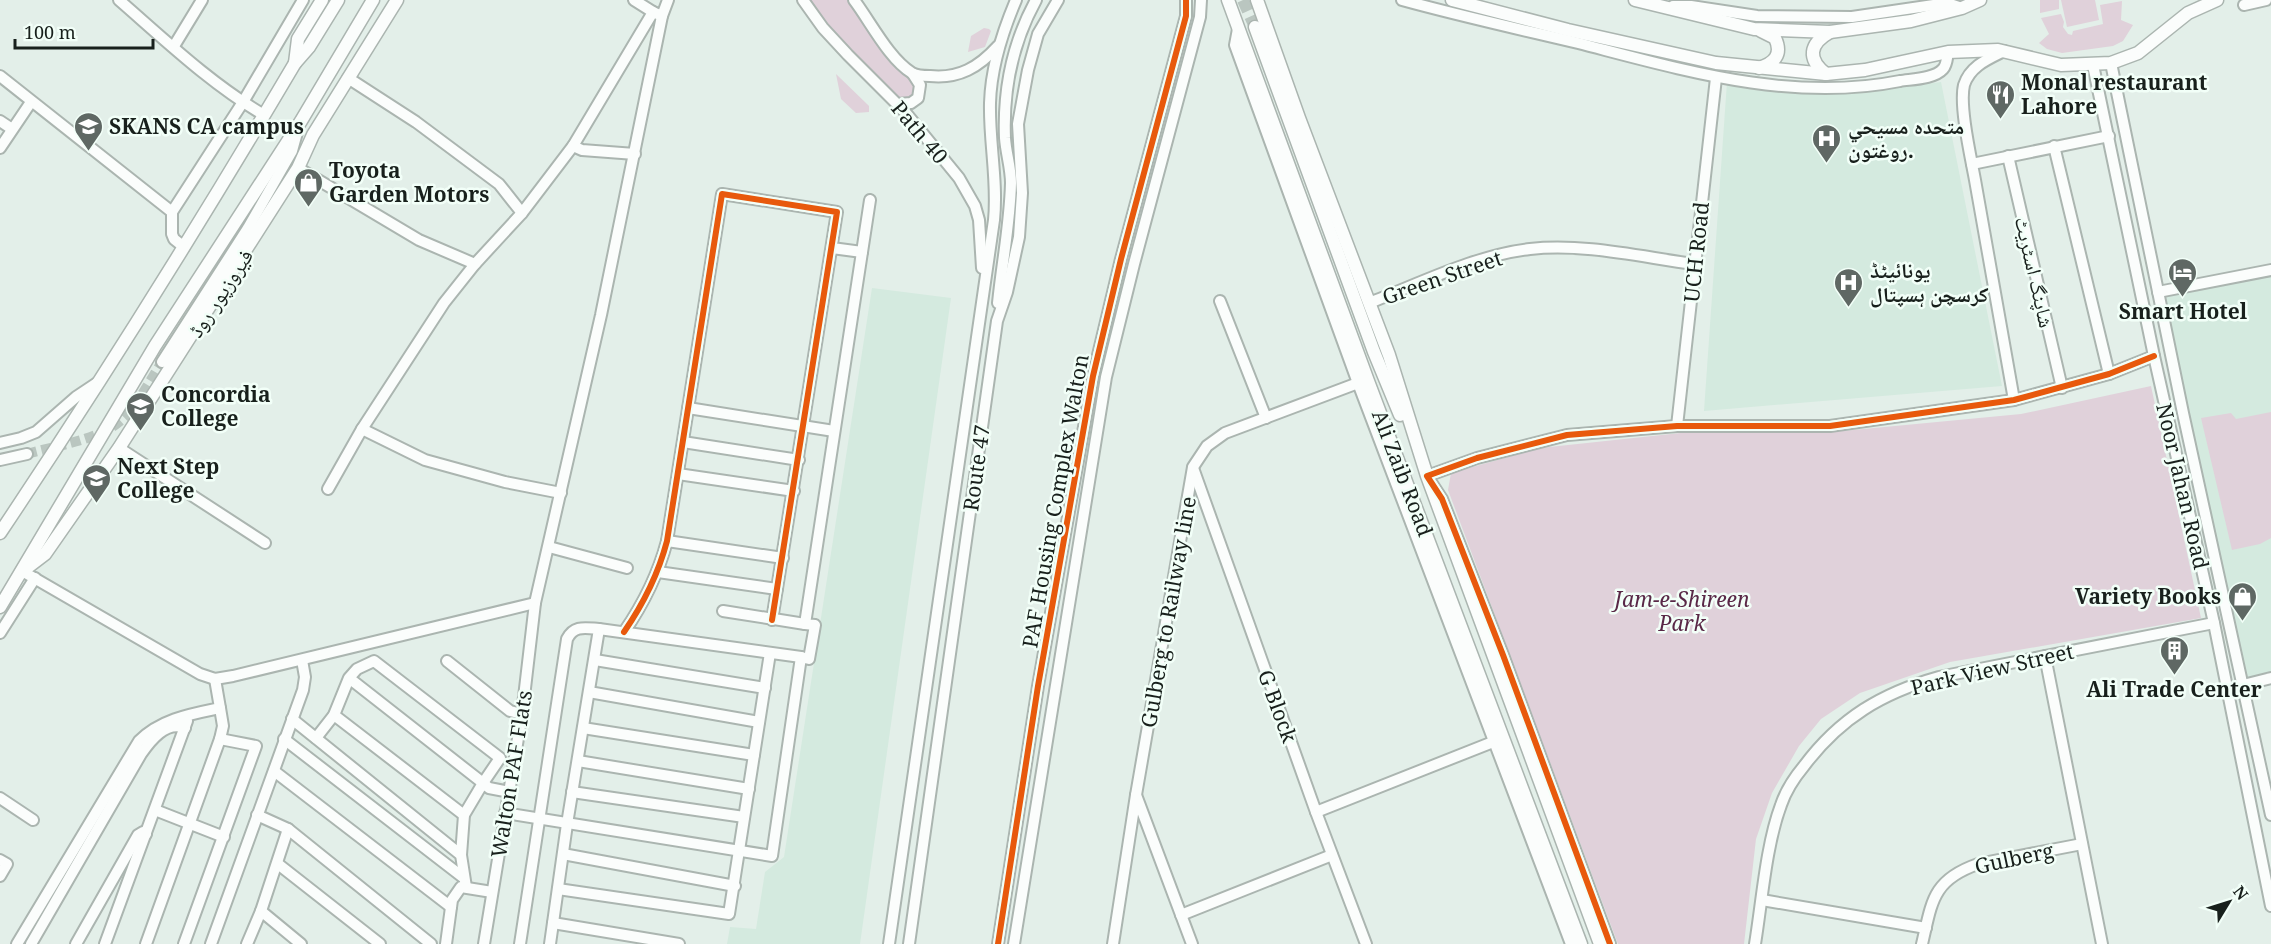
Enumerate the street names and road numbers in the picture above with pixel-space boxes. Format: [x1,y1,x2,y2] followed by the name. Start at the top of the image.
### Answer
[885,95,955,169] street label: Path 40
[1677,200,1715,304] street label: UCH Road
[2009,214,2061,330] street label: شاپنگ اسٹریٹ
[181,243,259,343] street label: فیروزپور روڈ
[1378,243,1506,311] street label: Green Street
[1015,352,1095,650] street label: PAF Housing Complex Walton
[2150,400,2216,572] street label: Noor Jahan Road
[1366,406,1440,540] street label: Ali Zaib Road
[956,423,996,513] street label: Route 47
[1134,494,1202,730] street label: Gulberg to Railway line
[1908,637,2076,701] street label: Park View Street
[1252,666,1304,747] street label: G Block
[484,688,538,860] street label: Walton PAF Flats
[1972,836,2057,880] street label: Gulberg

